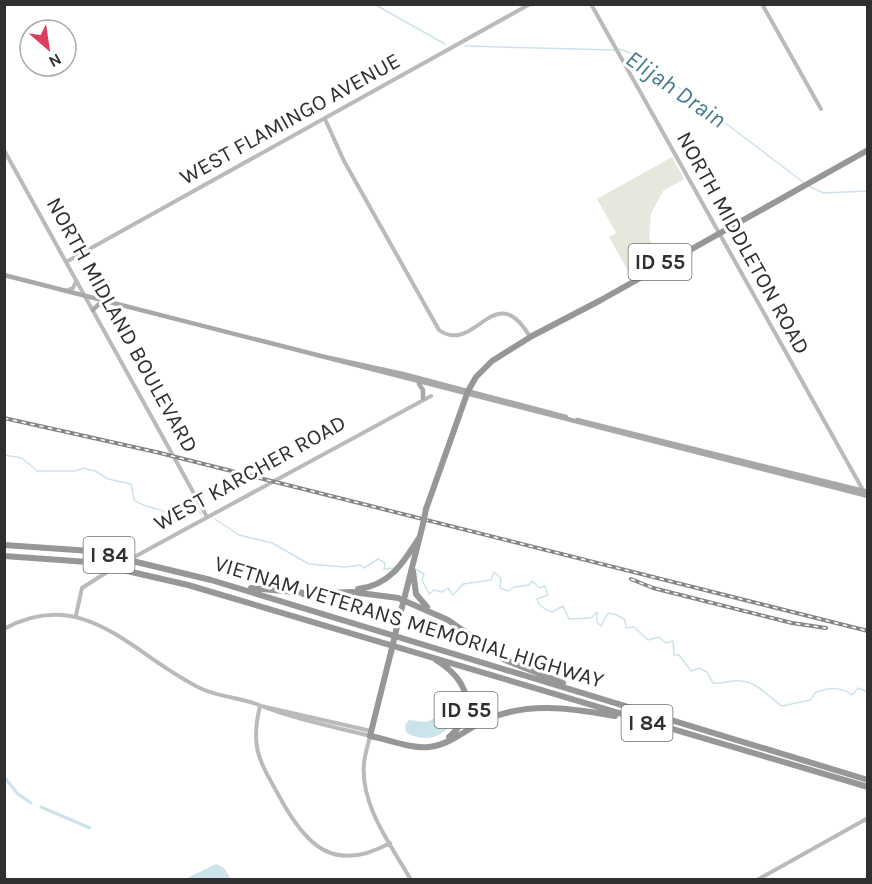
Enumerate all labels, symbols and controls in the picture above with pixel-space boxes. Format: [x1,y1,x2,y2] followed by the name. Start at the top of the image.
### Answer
[18,18,78,78] north arrow
[621,44,731,134] water label: Elijah Drain
[175,48,405,190] street label: WEST FLAMINGO AVENUE
[45,50,65,72] text: N
[671,127,815,359] street label: NORTH MIDDLETON ROAD
[41,193,203,457] street label: NORTH MIDLAND BOULEVARD
[628,244,692,280] road number: ID 55
[150,409,350,537] street label: WEST KARCHER ROAD
[84,537,134,573] road number: I 84
[211,550,607,694] street label: VIETNAM VETERANS MEMORIAL HIGHWAY
[434,692,498,728] road number: ID 55
[622,705,672,741] road number: I 84

